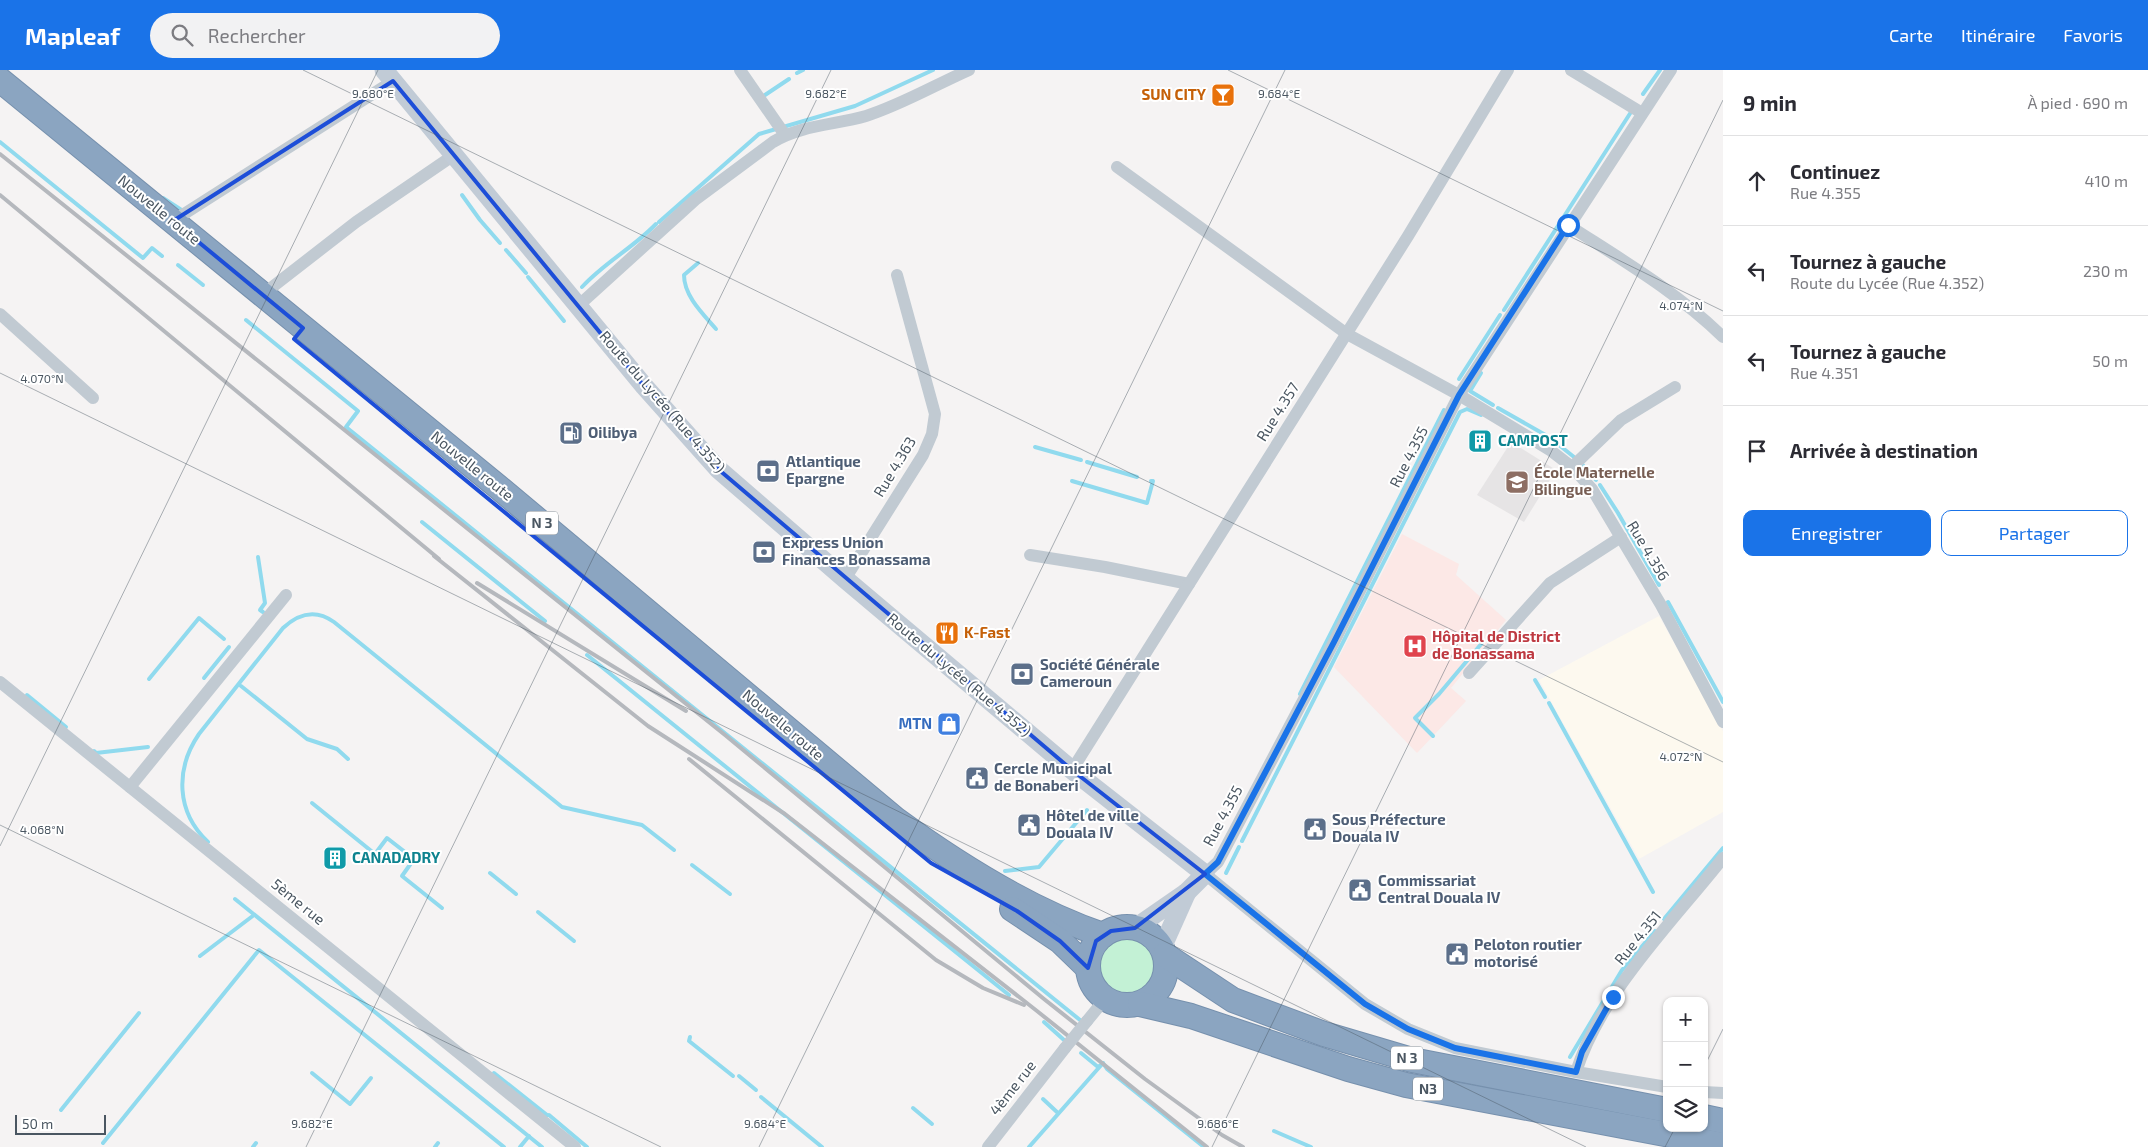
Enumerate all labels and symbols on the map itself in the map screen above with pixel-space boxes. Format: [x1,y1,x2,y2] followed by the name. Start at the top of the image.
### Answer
[1210,82,1236,108] bar icon: SUN CITY
[1141,85,1207,103] place label: SUN CITY
[352,86,394,100] text: 9.680°E
[805,86,847,100] text: 9.682°E
[1258,86,1300,100] text: 9.684°E
[115,171,204,248] street label: Nouvelle route
[1557,214,1580,237] route start
[1659,298,1703,312] text: 4.074°N
[596,327,729,476] street label: Route du Lycée (Rue 4.352)
[20,371,64,385] text: 4.070°N
[1252,378,1302,444] street label: Rue 4.357
[558,420,584,446] fuel station icon: Oilibya
[588,423,637,442] place label: Oilibya
[1385,423,1431,490] street label: Rue 4.355
[428,427,517,504] street label: Nouvelle route
[1467,428,1493,454] building icon: CAMPOST
[1498,431,1568,449] place label: CAMPOST
[869,433,919,500] street label: Rue 4.363
[786,452,861,487] place label: Atlantique Epargne
[755,458,781,484] bank icon: Atlantique Epargne
[1534,462,1655,498] place label: École Maternelle Bilingue
[1504,469,1530,495] school or university icon: École Maternelle Bilingue
[526,512,558,534] road number: N 3
[1624,517,1674,584] street label: Rue 4.356
[782,533,931,568] place label: Express Union Finances Bonassama
[751,539,777,565] bank icon: Express Union Finances Bonassama
[884,609,1035,740] street label: Route du Lycée (Rue 4.352)
[934,620,960,646] restaurant icon: K-Fast
[964,623,1010,641] place label: K-Fast
[1432,627,1560,662] place label: Hôpital de District de Bonassama
[1402,633,1428,659] hospital icon: Hôpital de District de Bonassama
[1040,655,1160,690] place label: Société Générale Cameroun
[1009,661,1035,687] bank icon: Société Générale Cameroun
[739,685,828,763] street label: Nouvelle route
[936,711,962,737] shop icon: MTN
[898,714,932,732] place label: MTN
[1659,749,1703,763] text: 4.072°N
[994,759,1112,794] place label: Cercle Municipal de Bonaberi
[964,765,990,791] public building icon: Cercle Municipal de Bonaberi
[1199,782,1246,849] street label: Rue 4.355
[1046,806,1139,841] place label: Hôtel de ville Douala IV
[1332,810,1446,845] place label: Sous Préfecture Douala IV
[1016,812,1042,838] public building icon: Hôtel de ville Douala IV
[1302,816,1328,842] public building icon: Sous Préfecture Douala IV
[20,822,64,836] text: 4.068°N
[322,845,348,871] building icon: CANADADRY
[352,848,441,866] place label: CANADADRY
[1378,871,1501,906] place label: Commissariat Central Douala IV
[268,874,329,928] street label: 5ème rue
[1347,877,1373,903] public building icon: Commissariat Central Douala IV
[1610,907,1664,968] street label: Rue 4.351
[1474,935,1582,970] place label: Peloton routier motorisé
[1444,941,1470,967] public building icon: Peloton routier motorisé
[1602,986,1625,1009] route end
[1391,1046,1423,1070] road number: N 3
[985,1056,1039,1118] street label: 4ème rue
[1413,1078,1443,1100] road number: N3
[15,1112,106,1135] scale bar
[291,1116,333,1130] text: 9.682°E
[744,1116,786,1130] text: 9.684°E
[1197,1116,1239,1130] text: 9.686°E

